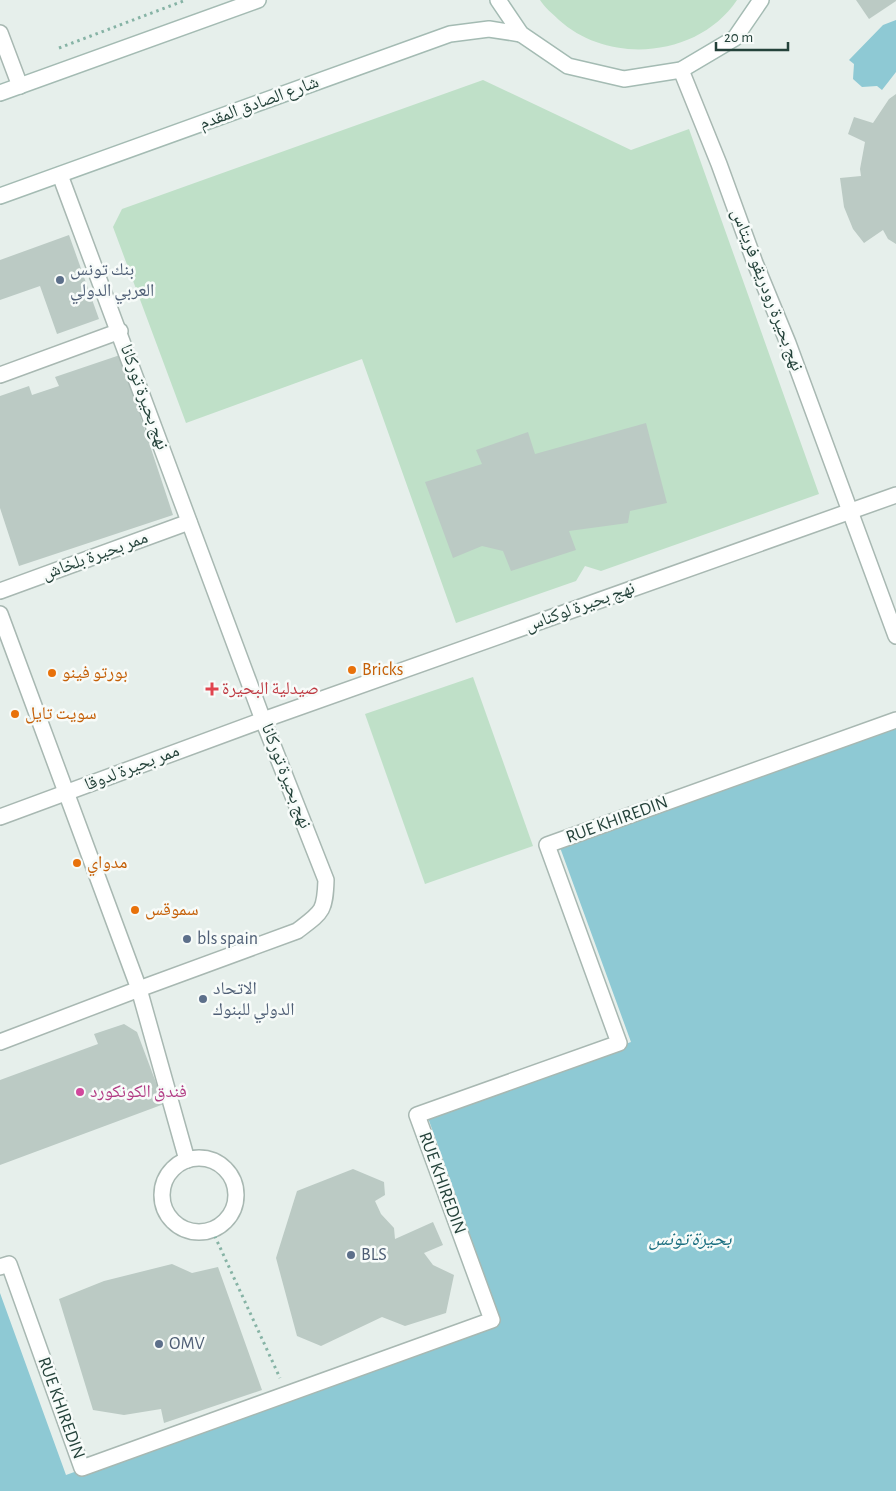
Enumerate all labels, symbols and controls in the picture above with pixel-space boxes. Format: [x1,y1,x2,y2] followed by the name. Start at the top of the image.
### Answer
[716,20,788,52] scale bar
[724,30,753,45] text: 20 m
[197,73,322,135] street label: شارع الصادق المقدم
[726,206,806,374] street label: نهج بحيرة رودريقو فريتاس
[70,261,154,305] place label: بنك تونس العربي الدولي
[54,274,66,286] marker: بنك تونس العربي الدولي
[115,342,171,453] street label: نهج بحيرة توركانا
[40,529,151,584] street label: ممر بحيرة بلخاش
[523,579,638,637] street label: نهج بحيرة لوكناس
[362,661,403,679] place label: Bricks
[62,664,128,683] place label: بورتو فينو
[346,664,358,676] marker: Bricks
[46,667,58,679] marker: بورتو فينو
[222,680,319,699] place label: صيدلية البحيرة
[206,683,218,695] marker: صيدلية البحيرة
[25,705,97,724] place label: سويت تايل
[9,708,21,720] marker: سويت تايل
[256,721,314,832] street label: نهج بحيرة توركانا
[82,742,182,795] street label: ممر بحيرة لدوقا
[564,793,670,847] street label: RUE KHIREDIN
[87,854,128,877] place label: مدواي
[71,857,83,869] marker: مدواي
[145,901,199,920] place label: سموقس
[129,904,141,916] marker: سموقس
[197,930,258,948] place label: bls spain
[181,933,193,945] marker: bls spain
[213,980,294,1024] place label: الاتحاد الدولي للبنوك
[197,993,209,1005] marker: الاتحاد الدولي للبنوك
[90,1083,187,1102] place label: فندق الكونكورد
[74,1086,86,1098] marker: فندق الكونكورد
[415,1130,469,1236] street label: RUE KHIREDIN
[649,1230,732,1250] water label: بحيرة تونس
[361,1246,387,1264] place label: BLS
[345,1249,357,1261] marker: BLS
[169,1335,205,1353] place label: OMV
[153,1338,165,1350] marker: OMV
[34,1355,88,1461] street label: RUE KHIREDIN

